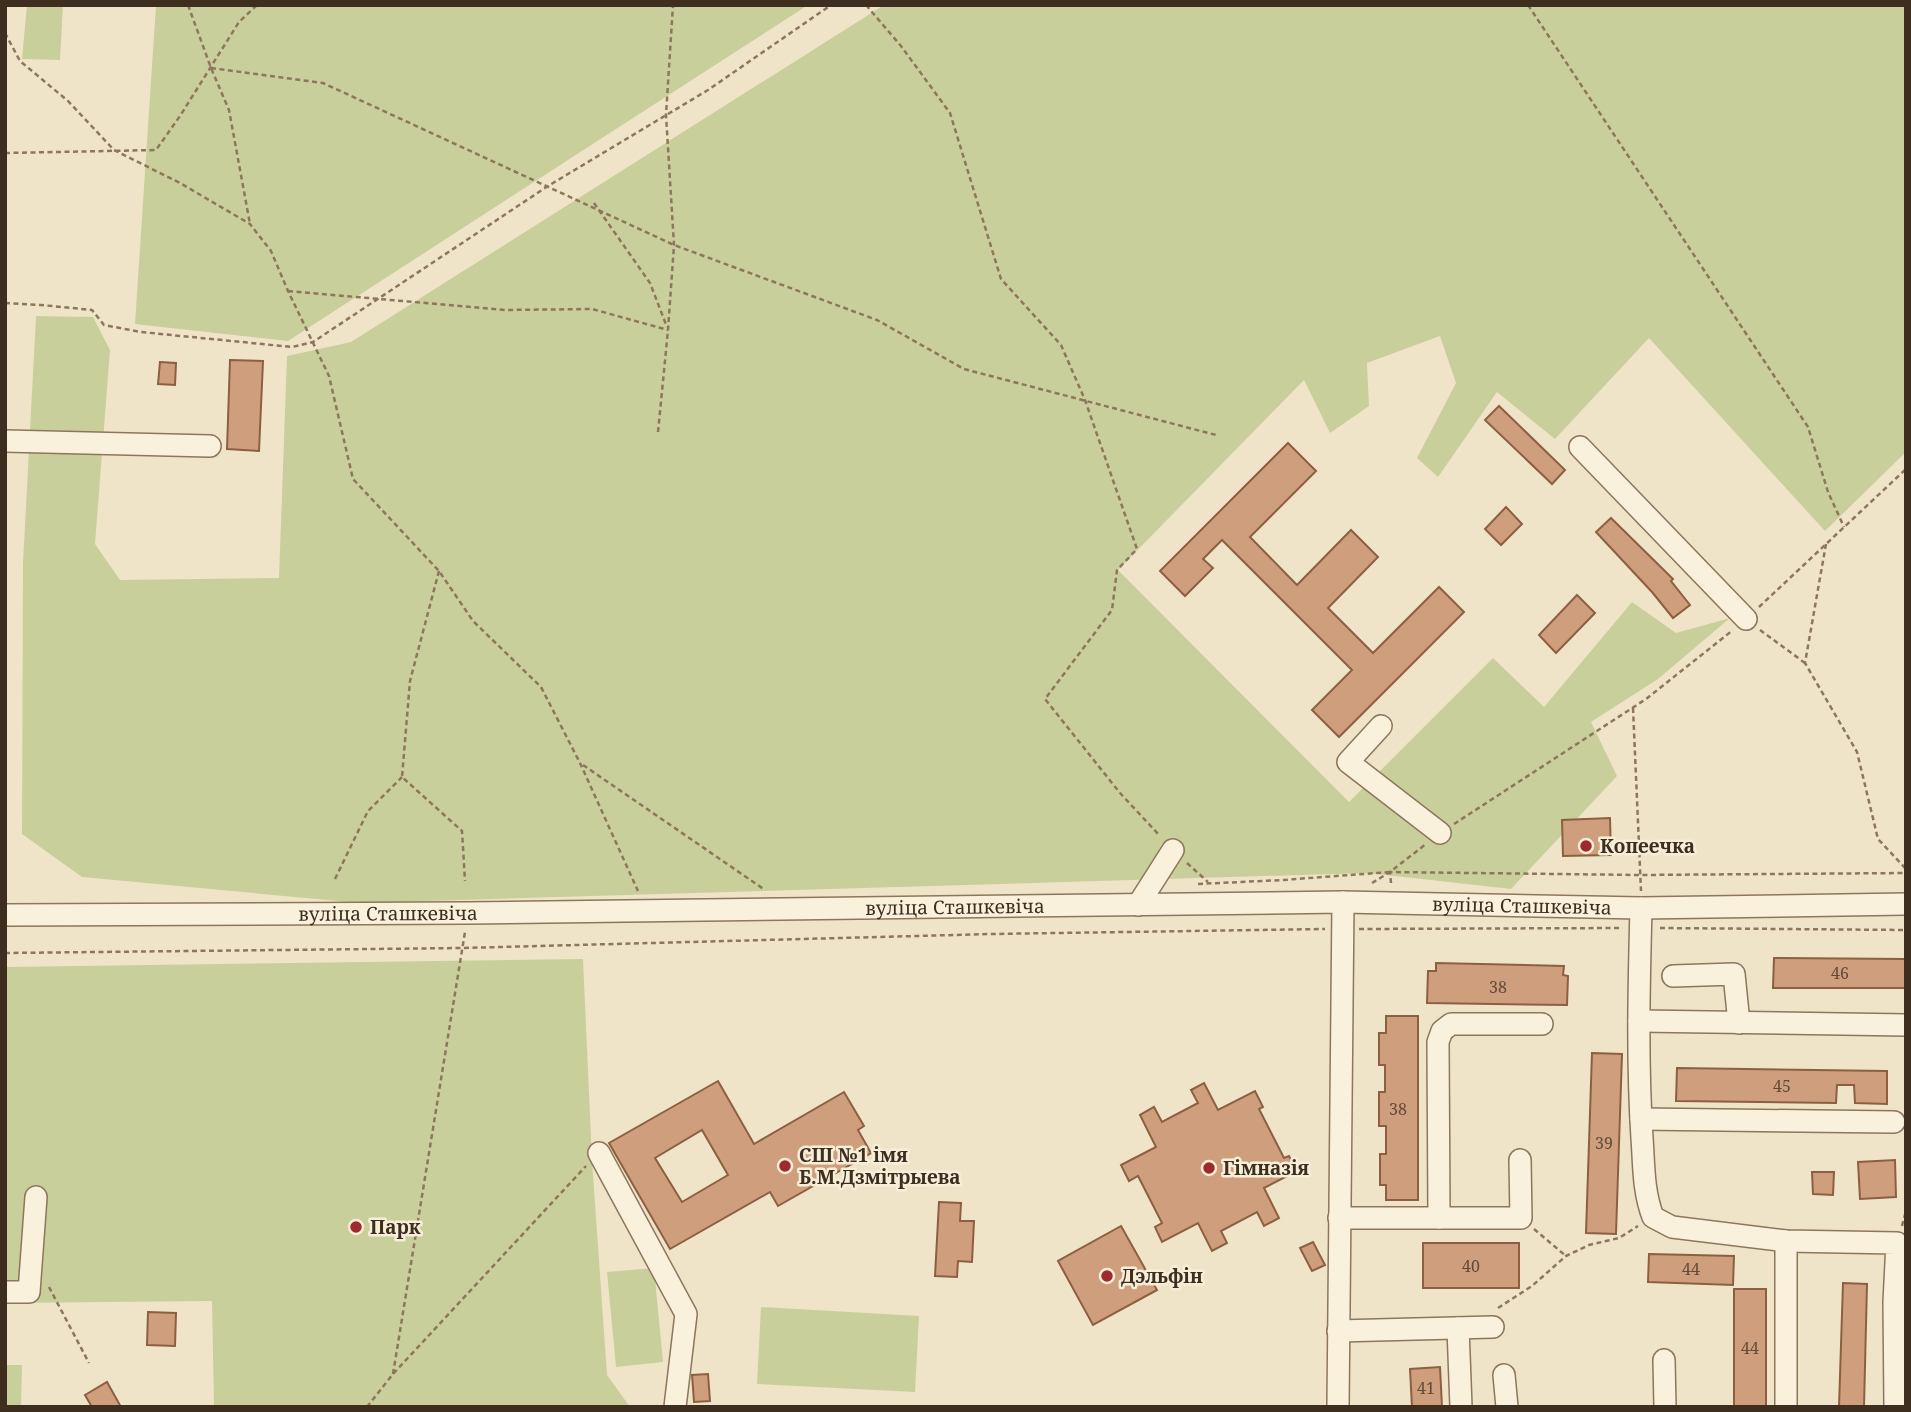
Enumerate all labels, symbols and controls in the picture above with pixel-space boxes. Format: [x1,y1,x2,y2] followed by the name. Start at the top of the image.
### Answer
[1600,833,1695,859] place label: Копеечка
[1578,838,1594,854] marker: Копеечка
[1432,891,1612,920] street label: вуліца Сташкевіча
[865,893,1045,921] street label: вуліца Сташкевіча
[298,900,478,927] street label: вуліца Сташкевіча
[1831,962,1849,984] house number: 46
[1489,976,1507,998] house number: 38
[1773,1075,1791,1097] house number: 45
[1389,1098,1407,1120] house number: 38
[1595,1132,1613,1154] house number: 39
[799,1142,960,1190] place label: СШ №1 імя Б.М.Дзмітрыева
[1223,1155,1310,1181] place label: Гімназія
[777,1158,793,1174] marker: СШ №1 імя Б.М.Дзмітрыева
[1201,1160,1217,1176] marker: Гімназія
[370,1214,421,1240] place label: Парк
[348,1219,364,1235] marker: Парк
[1462,1255,1480,1277] house number: 40
[1682,1258,1700,1280] house number: 44
[1121,1263,1203,1289] place label: Дэльфін
[1099,1268,1115,1284] marker: Дэльфін
[1741,1337,1759,1359] house number: 44
[1417,1377,1435,1399] house number: 41

